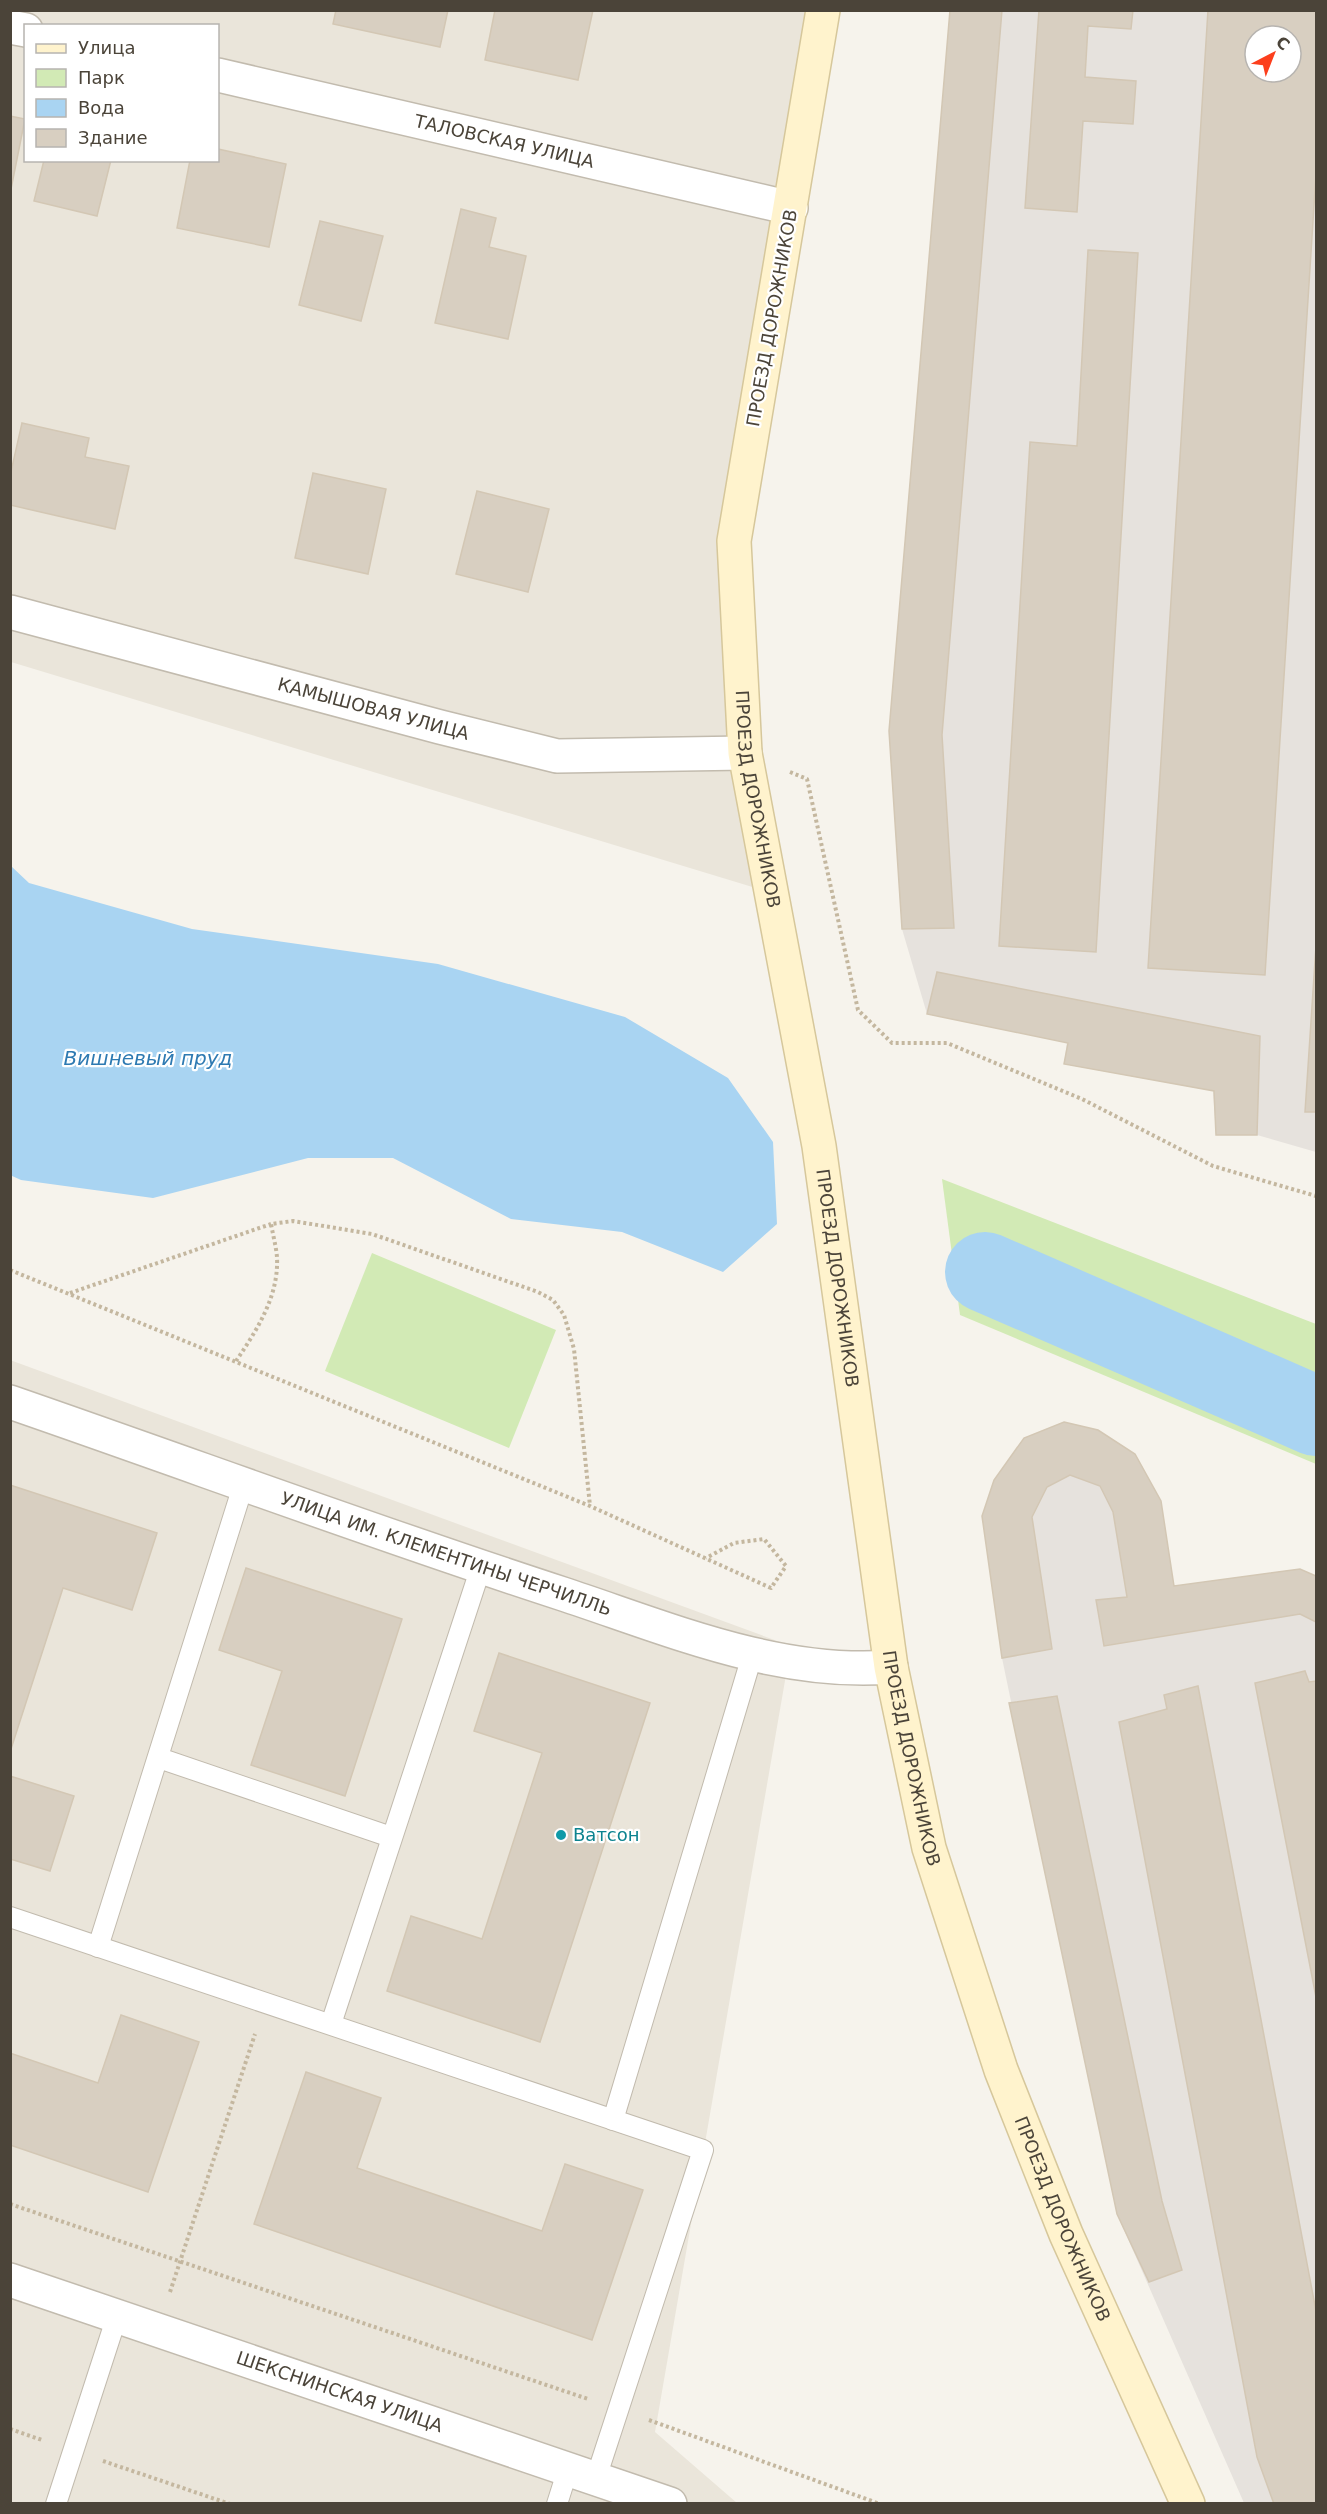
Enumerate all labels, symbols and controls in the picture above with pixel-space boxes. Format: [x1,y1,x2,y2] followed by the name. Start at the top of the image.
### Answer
[24,24,219,162] legend
[1243,24,1303,84] north arrow
[1272,32,1293,54] text: С
[78,37,135,58] text: Улица
[78,67,125,88] text: Парк
[78,97,125,118] text: Вода
[412,110,597,172] street label: ТАЛОВСКАЯ УЛИЦА
[78,127,148,148] text: Здание
[742,208,801,428] street label: ПРОЕЗД ДОРОЖНИКОВ
[275,673,472,744] street label: КАМЫШОВАЯ УЛИЦА
[732,690,785,910] street label: ПРОЕЗД ДОРОЖНИКОВ
[64,1046,232,1070] water label: Вишневый пруд
[812,1168,863,1389] street label: ПРОЕЗД ДОРОЖНИКОВ
[278,1487,614,1620] street label: УЛИЦА ИМ. КЛЕМЕНТИНЫ ЧЕРЧИЛЛЬ
[879,1649,945,1869] street label: ПРОЕЗД ДОРОЖНИКОВ
[573,1824,640,1845] place label: Ватсон
[554,1828,568,1842] marker: Ватсон
[1010,2113,1115,2325] street label: ПРОЕЗД ДОРОЖНИКОВ
[234,2347,446,2436] street label: ШЕКСНИНСКАЯ УЛИЦА

